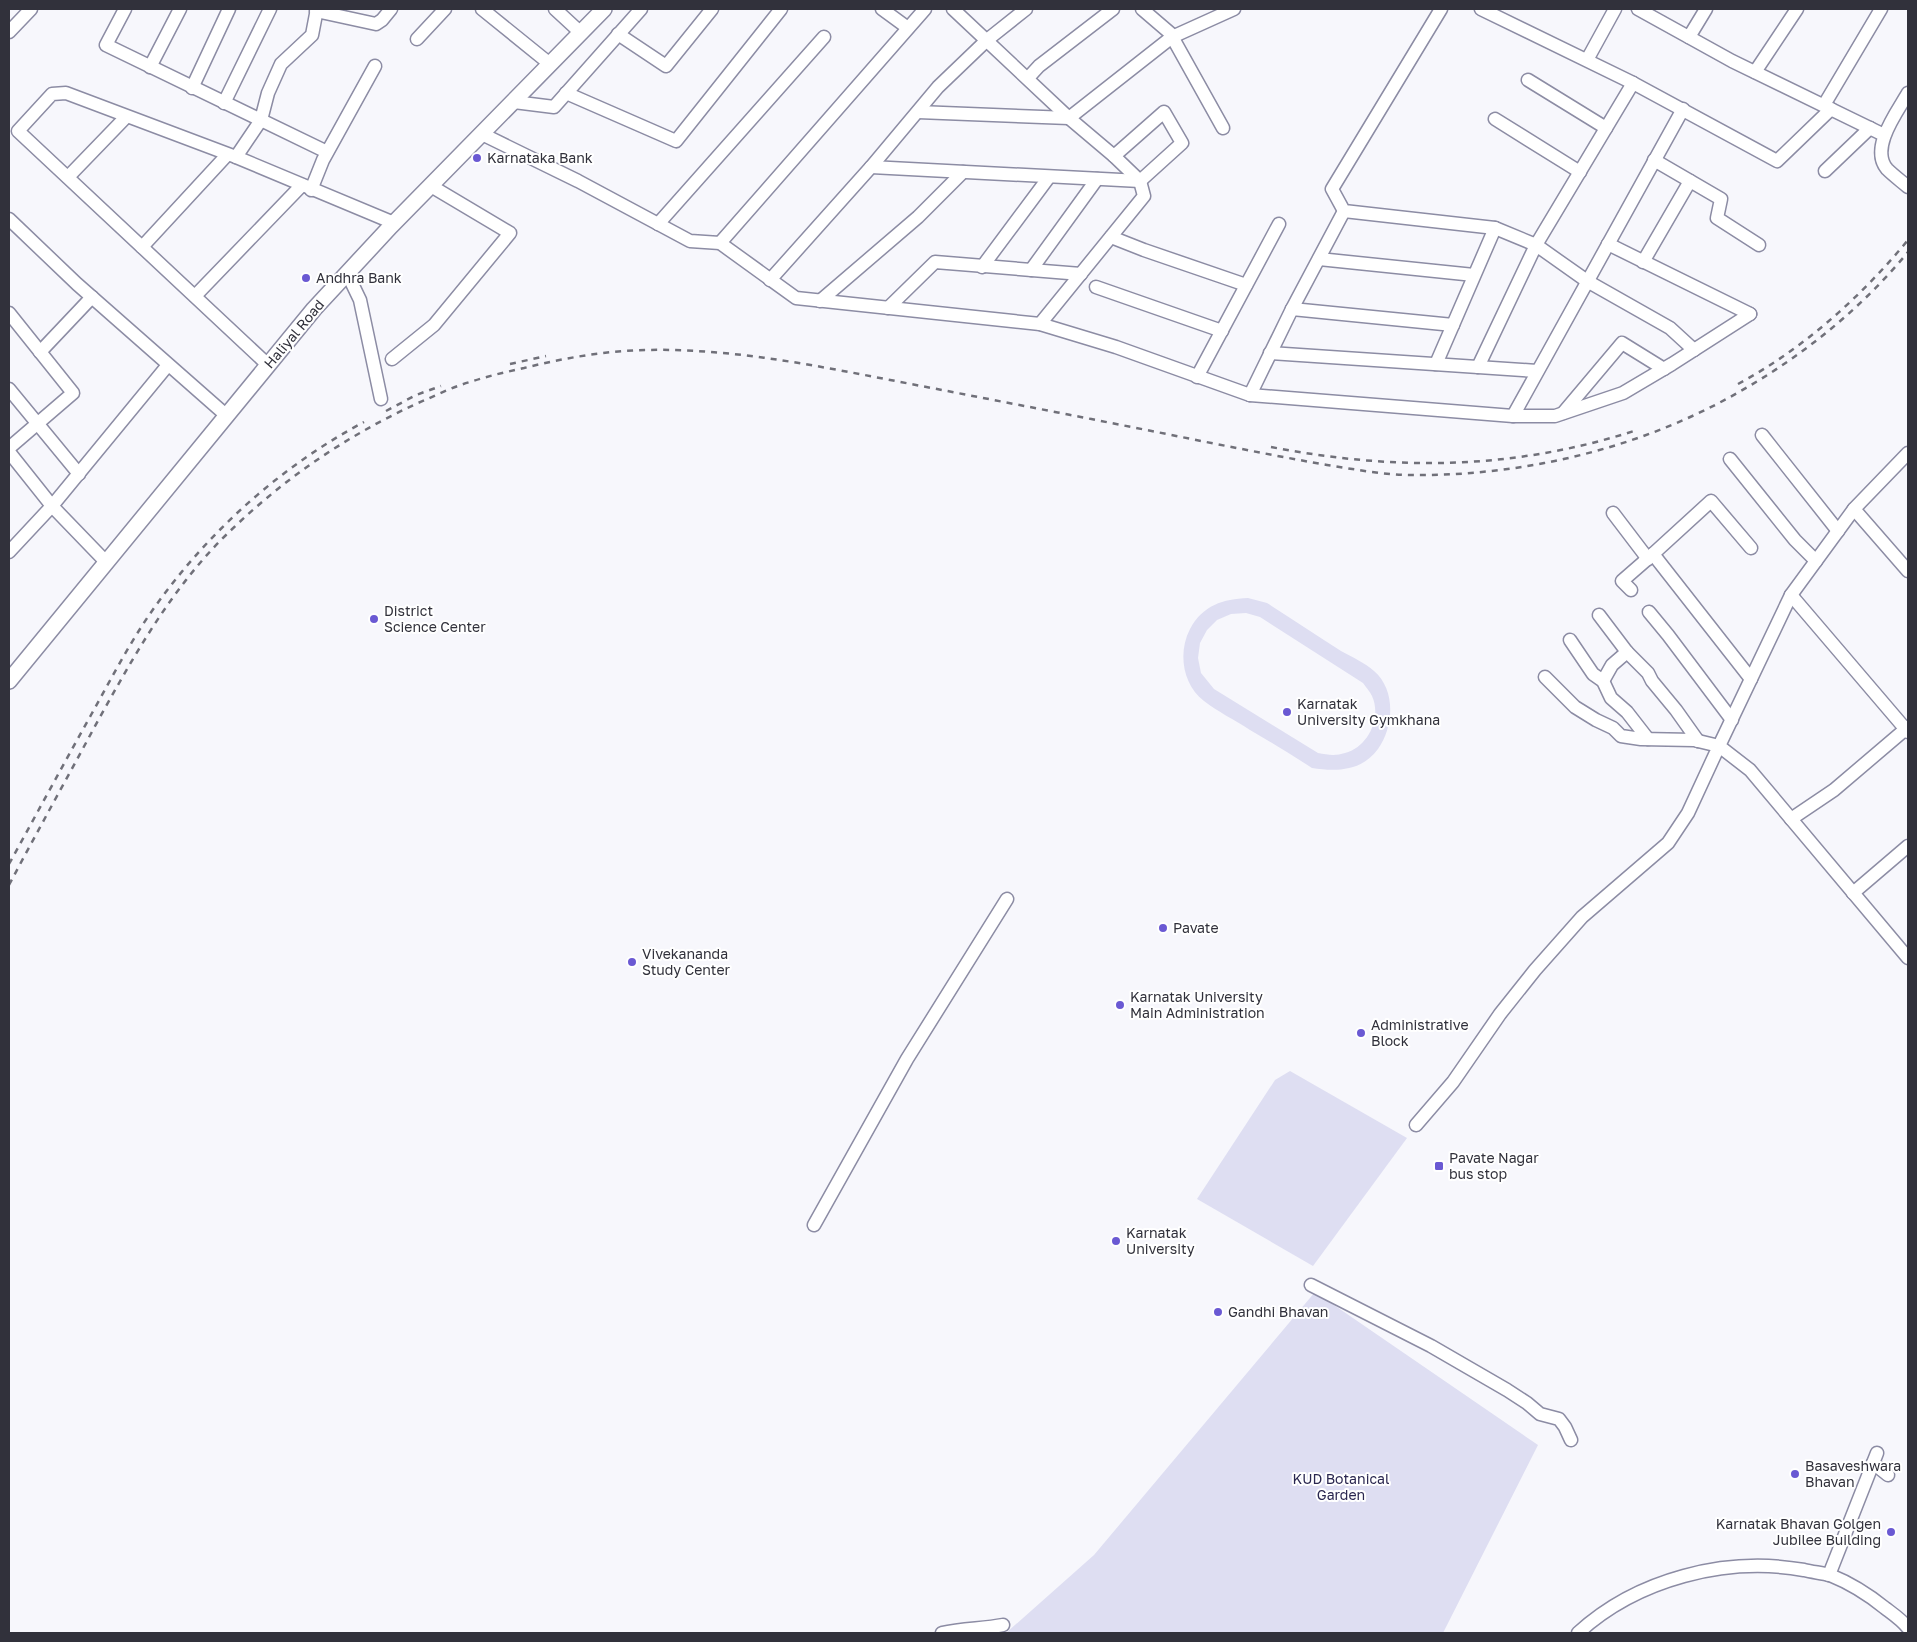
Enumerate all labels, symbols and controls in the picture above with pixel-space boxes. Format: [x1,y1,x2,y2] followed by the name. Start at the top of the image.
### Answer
[487,149,593,166] place label: Karnataka Bank
[471,152,483,164] marker: Karnataka Bank
[316,269,402,286] place label: Andhra Bank
[300,272,312,284] marker: Andhra Bank
[260,296,327,371] street label: Haliyal Road
[384,602,486,635] place label: District Science Center
[368,613,380,625] marker: District Science Center
[1297,695,1440,728] place label: Karnatak University Gymkhana
[1281,706,1293,718] marker: Karnatak University Gymkhana
[1173,919,1219,936] place label: Pavate
[1157,922,1169,934] marker: Pavate
[642,945,731,978] place label: Vivekananda Study Center
[626,956,638,968] marker: Vivekananda Study Center
[1130,988,1265,1021] place label: Karnatak University Main Administration
[1114,999,1126,1011] marker: Karnatak University Main Administration
[1371,1016,1469,1049] place label: Administrative Block
[1355,1027,1367,1039] marker: Administrative Block
[1449,1149,1539,1182] place label: Pavate Nagar bus stop
[1433,1160,1445,1172] marker: Pavate Nagar bus stop
[1126,1224,1195,1257] place label: Karnatak University
[1110,1235,1122,1247] marker: Karnatak University
[1228,1303,1328,1320] place label: Gandhi Bhavan
[1212,1306,1224,1318] marker: Gandhi Bhavan
[1805,1457,1901,1490] place label: Basaveshwara Bhavan
[1789,1468,1801,1480] marker: Basaveshwara Bhavan
[1293,1470,1389,1503] park label: KUD Botanical Garden
[1716,1515,1881,1548] place label: Karnatak Bhavan Golgen Jubilee Building
[1885,1526,1897,1538] marker: Karnatak Bhavan Golgen Jubilee Building

